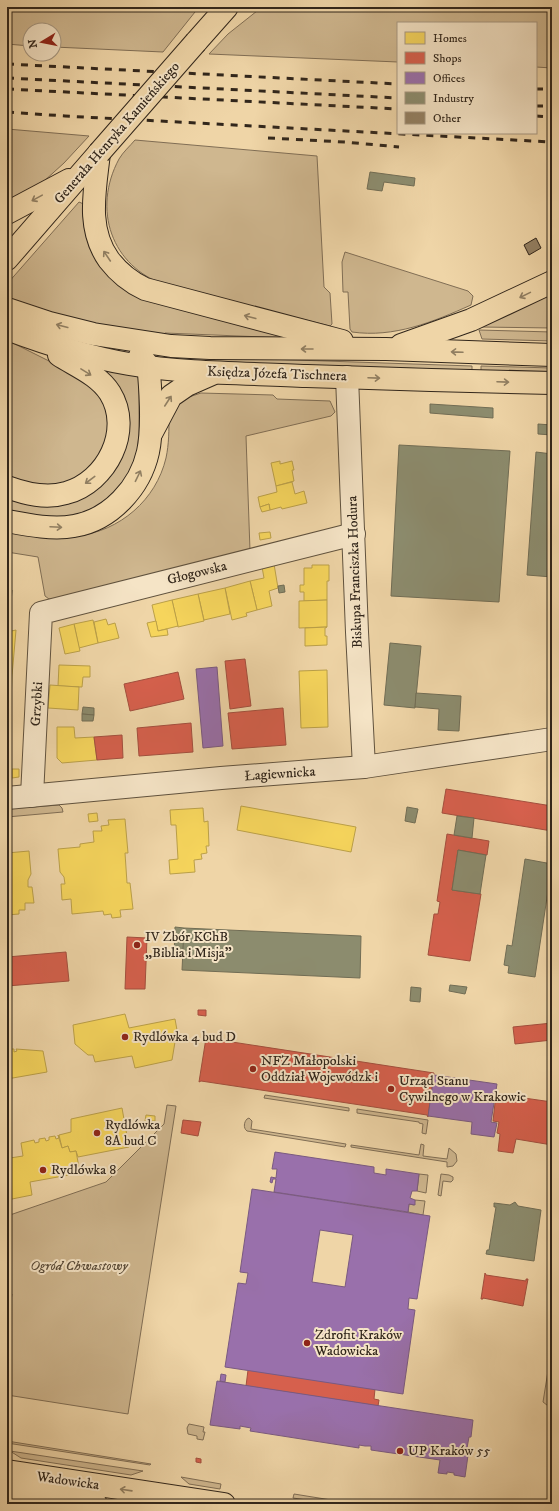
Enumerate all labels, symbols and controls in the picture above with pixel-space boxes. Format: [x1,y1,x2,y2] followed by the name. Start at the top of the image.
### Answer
[22,22,62,62] north arrow
[397,22,537,134] legend
[433,31,467,46] text: Homes
[25,38,41,49] text: N
[433,51,461,66] text: Shops
[50,58,184,208] street label: Generała Henryka Kamieńskiego
[433,71,465,86] text: Offices
[433,91,474,106] text: Industry
[433,111,462,126] text: Other
[32,194,44,202] one-way arrow
[102,250,111,261] one-way arrow
[519,292,531,299] one-way arrow
[243,312,256,320] one-way arrow
[56,322,69,330] one-way arrow
[301,345,314,353] one-way arrow
[451,348,464,356] one-way arrow
[207,363,347,385] street label: Księdza Józefa Tischnera
[80,368,92,376] one-way arrow
[367,374,380,382] one-way arrow
[496,378,509,386] one-way arrow
[164,396,172,407] one-way arrow
[135,471,142,483] one-way arrow
[85,476,96,484] one-way arrow
[343,495,367,649] street label: Biskupa Franciszka Hodura
[49,523,62,531] one-way arrow
[165,557,229,589] street label: Głogowska
[27,681,47,727] street label: Grzybki
[244,763,316,785] street label: Łagiewnicka
[145,928,232,962] place label: IV Zbór KChB „Biblia i Misja”
[132,940,142,950] marker: IV Zbór KChB „Biblia i Misja”
[133,1028,236,1046] place label: Rydlówka 4 bud D
[120,1032,130,1042] marker: Rydlówka 4 bud D
[261,1052,379,1086] place label: NFZ Małopolski Oddział Wojewódzk i
[248,1064,258,1074] marker: NFZ Małopolski Oddział Wojewódzk i
[399,1072,526,1106] place label: Urząd Stanu Cywilnego w Krakowie
[386,1084,396,1094] marker: Urząd Stanu Cywilnego w Krakowie
[105,1116,160,1150] place label: Rydlówka 8A bud C
[92,1128,102,1138] marker: Rydlówka 8A bud C
[51,1161,116,1179] place label: Rydlówka 8
[38,1165,48,1175] marker: Rydlówka 8
[30,1257,129,1275] park label: Ogród Chwastowy
[314,1326,402,1360] place label: Zdrofit Kraków Wadowicka
[302,1338,312,1348] marker: Zdrofit Kraków Wadowicka
[408,1442,490,1460] place label: UP Kraków 55
[395,1446,405,1456] marker: UP Kraków 55
[34,1468,101,1494] street label: Wadowicka
[120,1486,133,1494] one-way arrow

